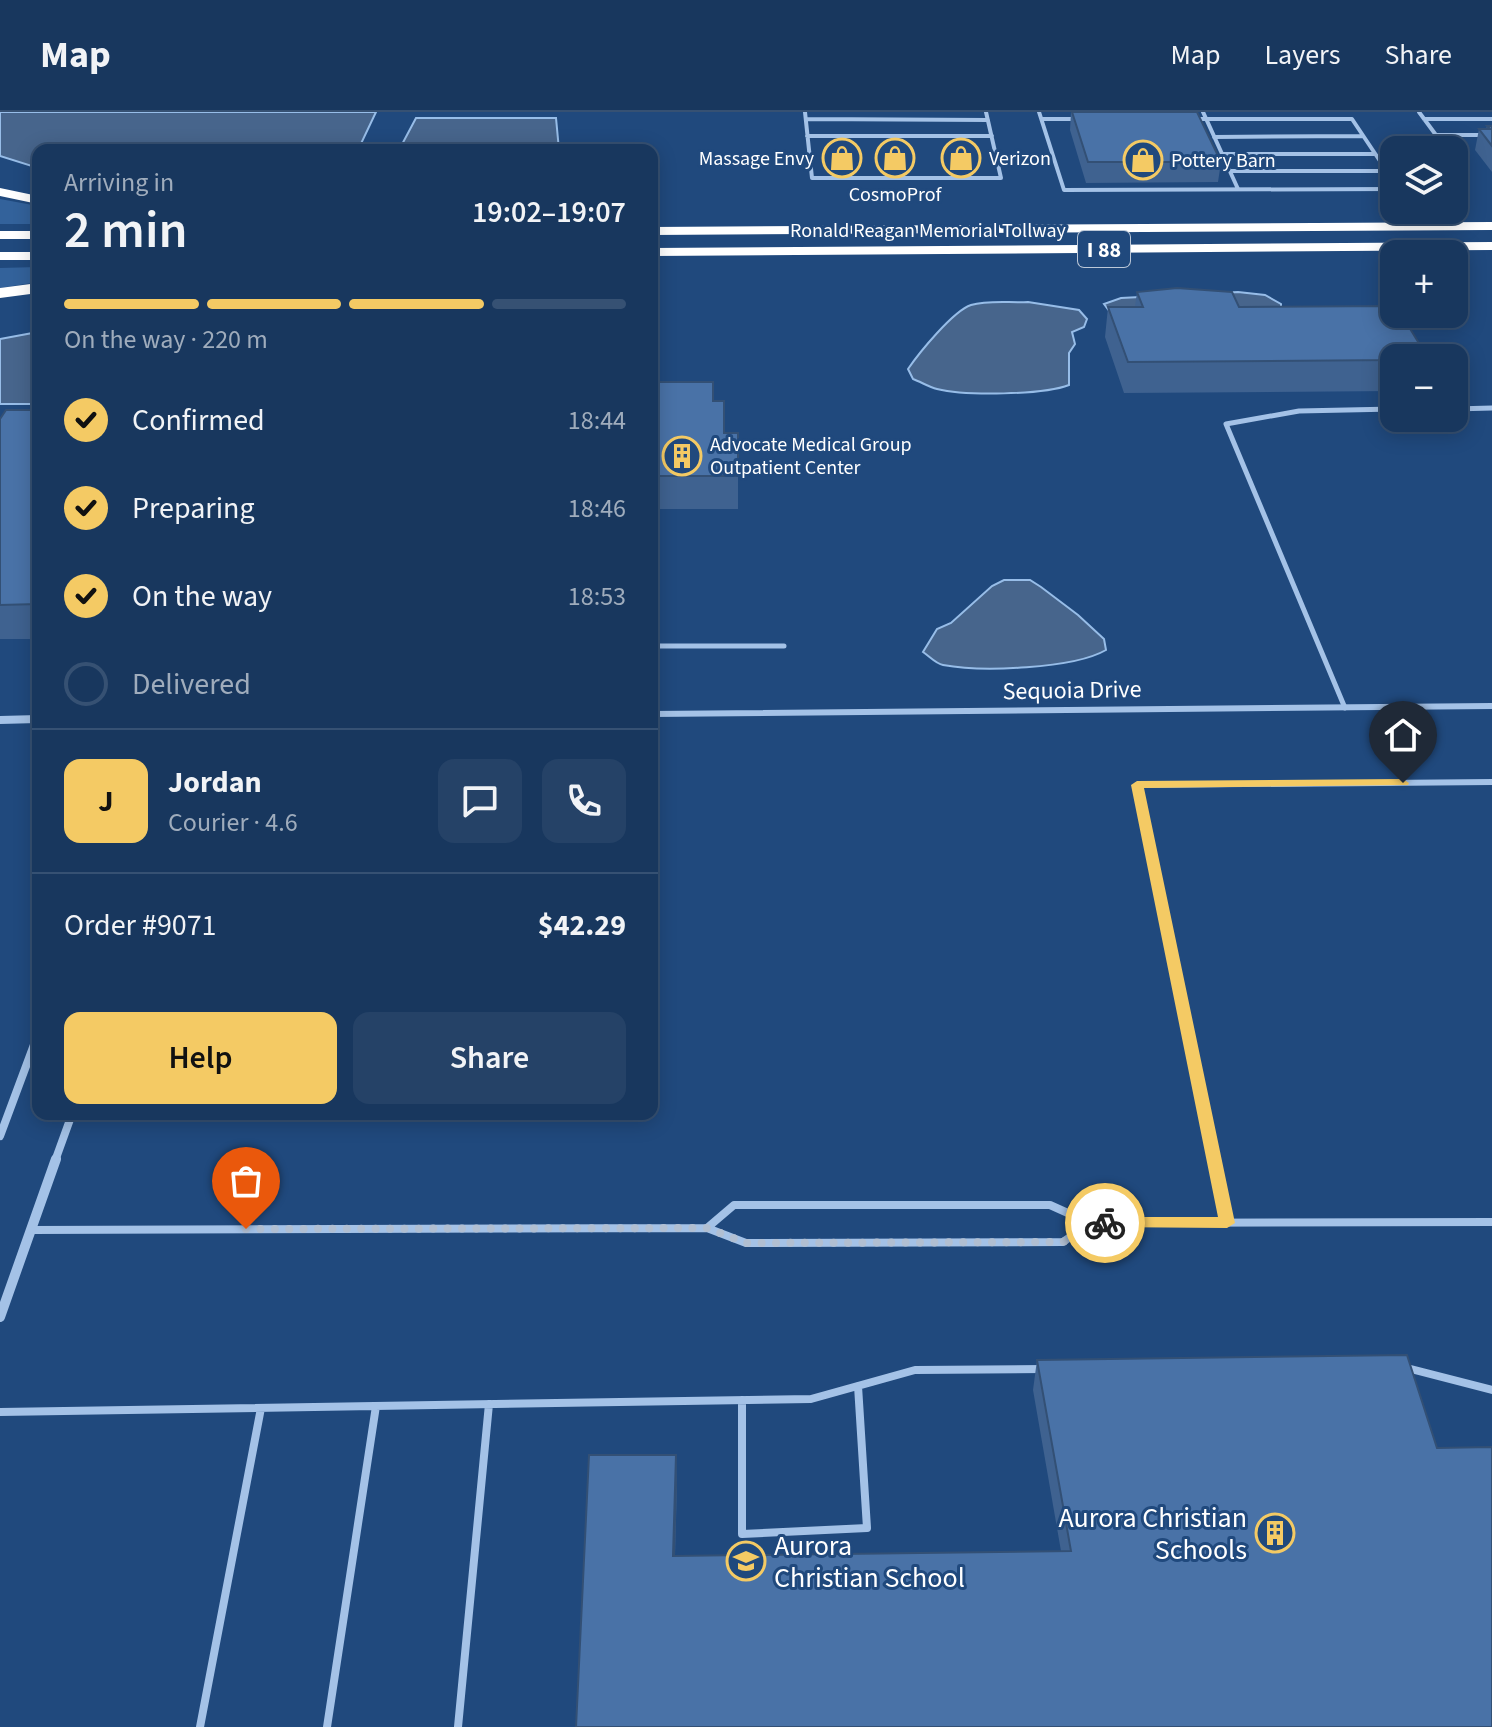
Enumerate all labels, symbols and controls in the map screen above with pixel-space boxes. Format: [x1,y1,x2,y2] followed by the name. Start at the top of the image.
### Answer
[40,28,111,82] text: Map
[1170,35,1220,75] text: Map
[1264,35,1340,75] text: Layers
[1384,35,1452,75] text: Share
[1380,136,1468,432] map controls
[1380,136,1468,224] button: layers
[821,137,863,179] shop icon: Massage Envy
[874,137,916,179] shop icon: CosmoProf
[940,137,982,179] shop icon: Verizon
[1122,139,1164,181] shop icon: Pottery Barn
[699,145,815,173] place label: Massage Envy
[989,145,1051,173] place label: Verizon
[1171,147,1276,175] place label: Pottery Barn
[64,164,174,201] text: Arriving in
[849,181,943,209] place label: CosmoProf
[472,191,626,234] text: 19:02–19:07
[64,194,188,268] text: 2 min
[790,217,1067,245] street label: Ronald Reagan Memorial Tollway
[1078,231,1130,267] road number: I 88
[1380,240,1468,328] button: +
[64,321,268,358] text: On the way · 220 m
[1380,344,1468,432] button: −
[64,398,108,442] icon: check
[132,399,265,442] text: Confirmed
[568,402,626,439] text: 18:44
[710,431,912,482] place label: Advocate Medical Group Outpatient Center
[661,435,703,477] building icon: Advocate Medical Group Outpatient Center
[64,486,108,530] icon: check
[132,487,255,530] text: Preparing
[568,490,626,527] text: 18:46
[64,574,108,618] icon: check
[132,575,272,618] text: On the way
[568,578,626,615] text: 18:53
[132,663,251,706] text: Delivered
[1002,672,1142,709] street label: Sequoia Drive
[1369,701,1437,783] pin
[1381,713,1425,757] icon: home
[438,759,522,843] button: chat
[542,759,626,843] button: phone
[168,761,262,804] text: Jordan
[98,780,114,823] text: J
[168,804,298,841] text: Courier · 4.6
[64,904,217,947] text: Order #9071
[538,904,626,947] text: $42.29
[64,1012,337,1104] button: Help
[353,1012,626,1104] button: Share
[212,1147,280,1229] pin
[224,1159,268,1203] icon: bag
[1065,1183,1145,1263] courier
[1083,1201,1127,1245] icon: bike
[1059,1498,1247,1570] place label: Aurora Christian Schools
[1254,1512,1296,1554] building icon: Aurora Christian Schools
[774,1526,965,1598] place label: Aurora Christian School
[725,1540,767,1582] school or university icon: Aurora Christian School

